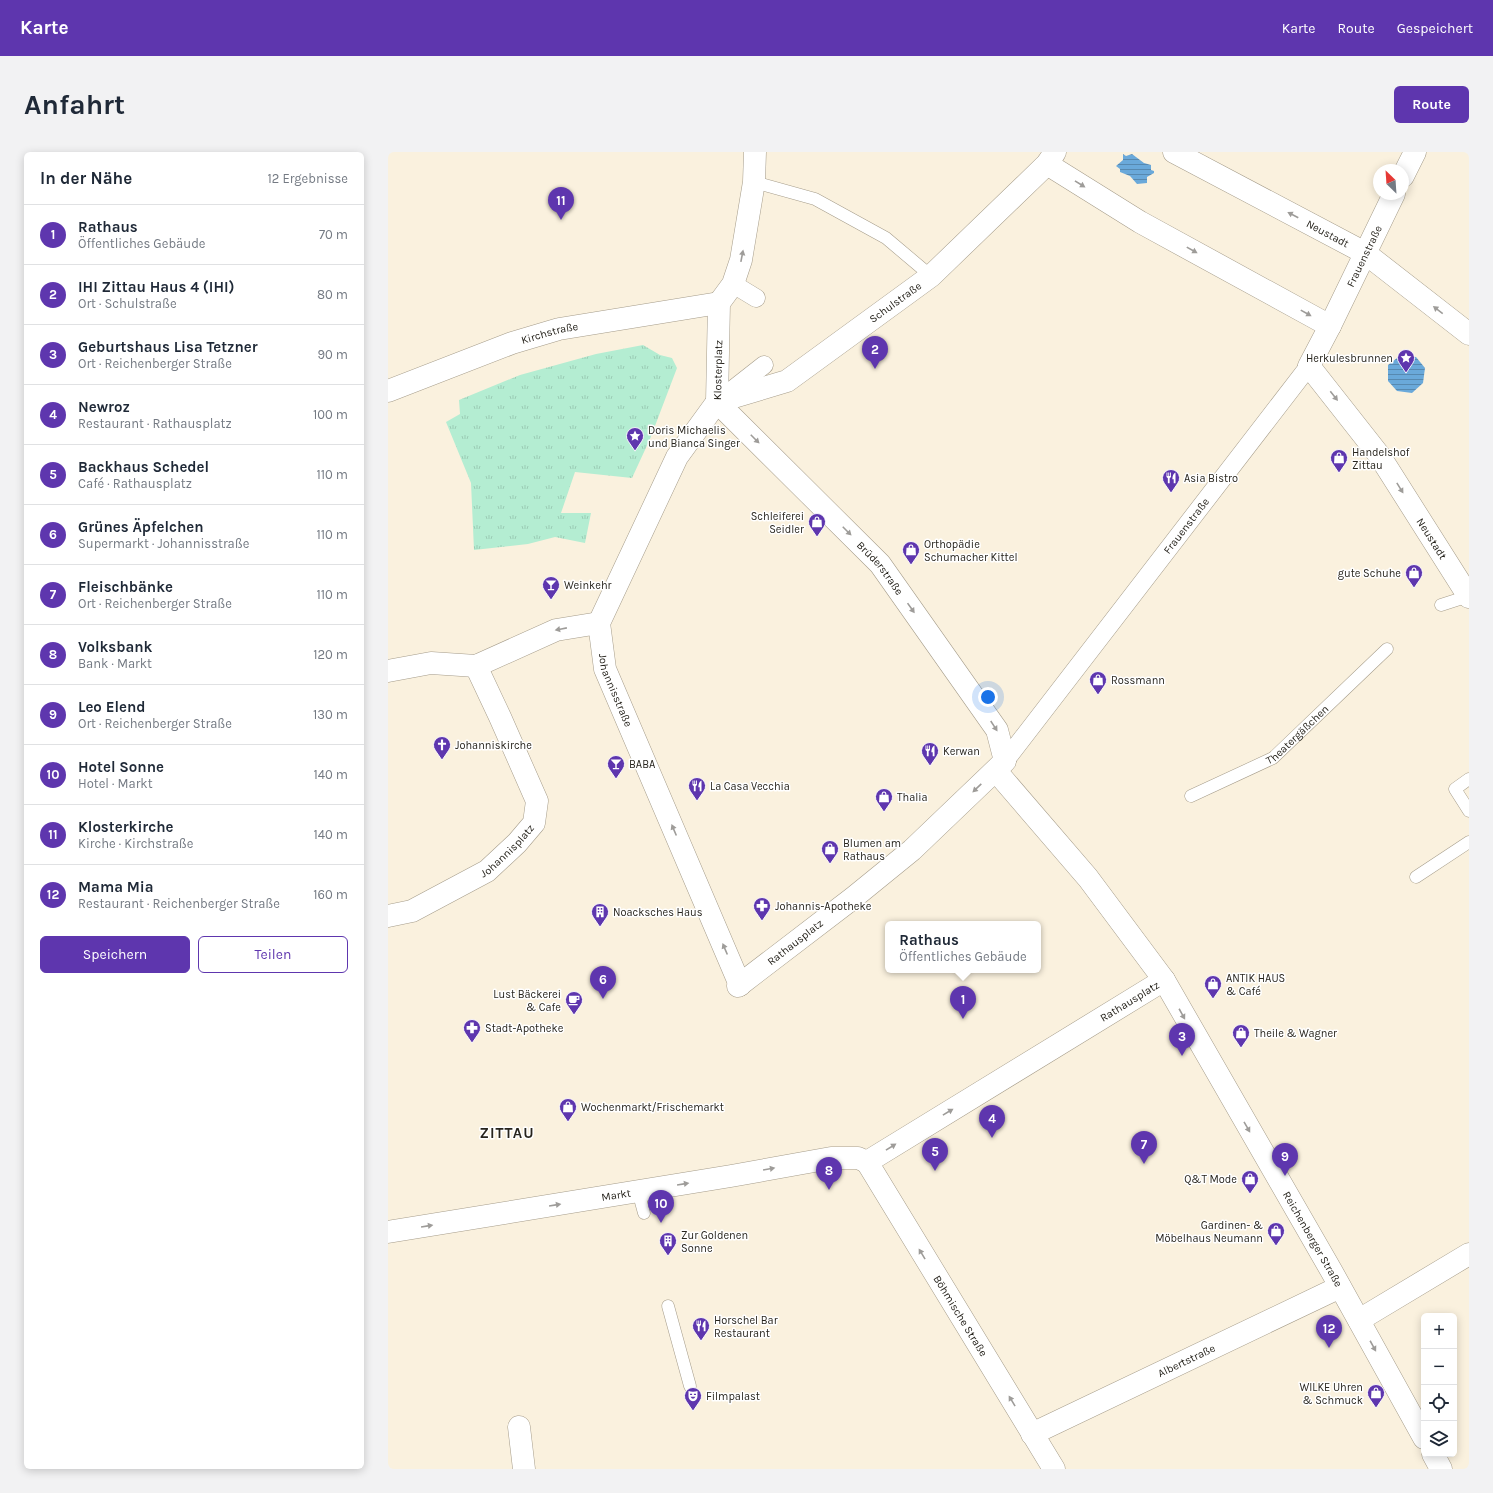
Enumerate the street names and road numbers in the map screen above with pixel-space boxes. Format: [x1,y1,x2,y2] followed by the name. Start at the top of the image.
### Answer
[1304,217,1351,250] street label: Neustadt
[1344,223,1385,289] street label: Frauenstraße
[867,279,924,326] street label: Schulstraße
[520,320,580,347] street label: Kirchstraße
[711,340,725,400] street label: Klosterplatz
[1161,495,1212,557] street label: Frauenstraße
[1414,516,1449,562] street label: Neustadt
[854,539,906,598] street label: Brüderstraße
[596,653,635,729] street label: Johannisstraße
[1264,702,1331,767] street label: Theatergäßchen
[478,822,537,880] street label: Johannisplatz
[765,917,826,968] street label: Rathausplatz
[1098,978,1162,1025] street label: Rathausplatz
[600,1186,632,1204] street label: Markt
[1280,1189,1345,1290] street label: Reichenberger Straße
[931,1273,990,1359] street label: Böhmische Straße
[1156,1341,1218,1380] street label: Albertstraße

